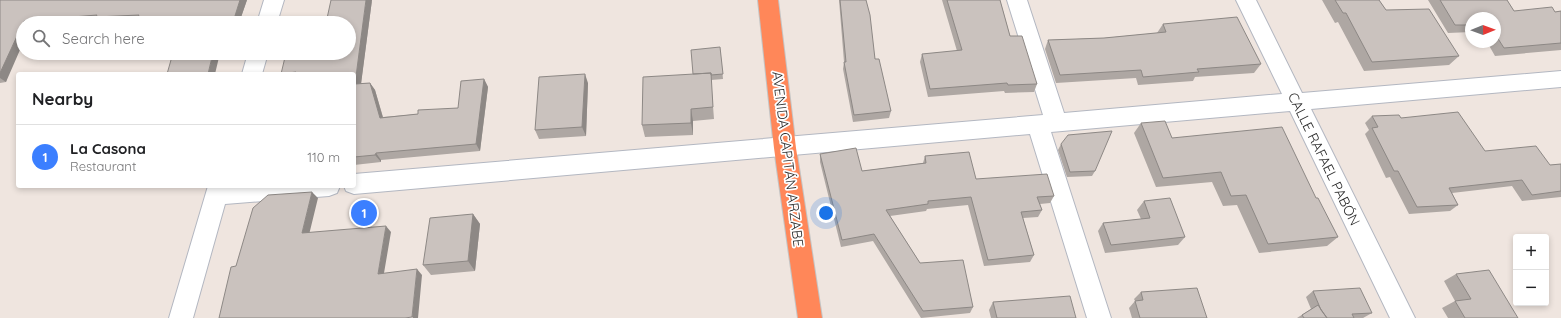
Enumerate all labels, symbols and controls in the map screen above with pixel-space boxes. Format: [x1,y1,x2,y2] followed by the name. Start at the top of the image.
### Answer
[1465,12,1501,48] north arrow
[16,16,356,60] search box
[30,27,52,49] icon: search
[62,29,145,48] text: Search here
[768,70,808,248] street label: AVENIDA CAPITÁN ARZABE
[32,88,93,109] text: Nearby
[1284,89,1364,229] street label: CALLE RAFAEL PABÓN
[70,139,146,158] text: La Casona
[42,149,48,165] text: 1
[307,149,340,165] text: 110 m
[70,158,136,174] text: Restaurant
[351,198,377,228] pin: 1
[816,203,836,223] your location
[1513,234,1549,306] map controls
[1513,234,1549,270] button: +
[1513,270,1549,306] button: −

